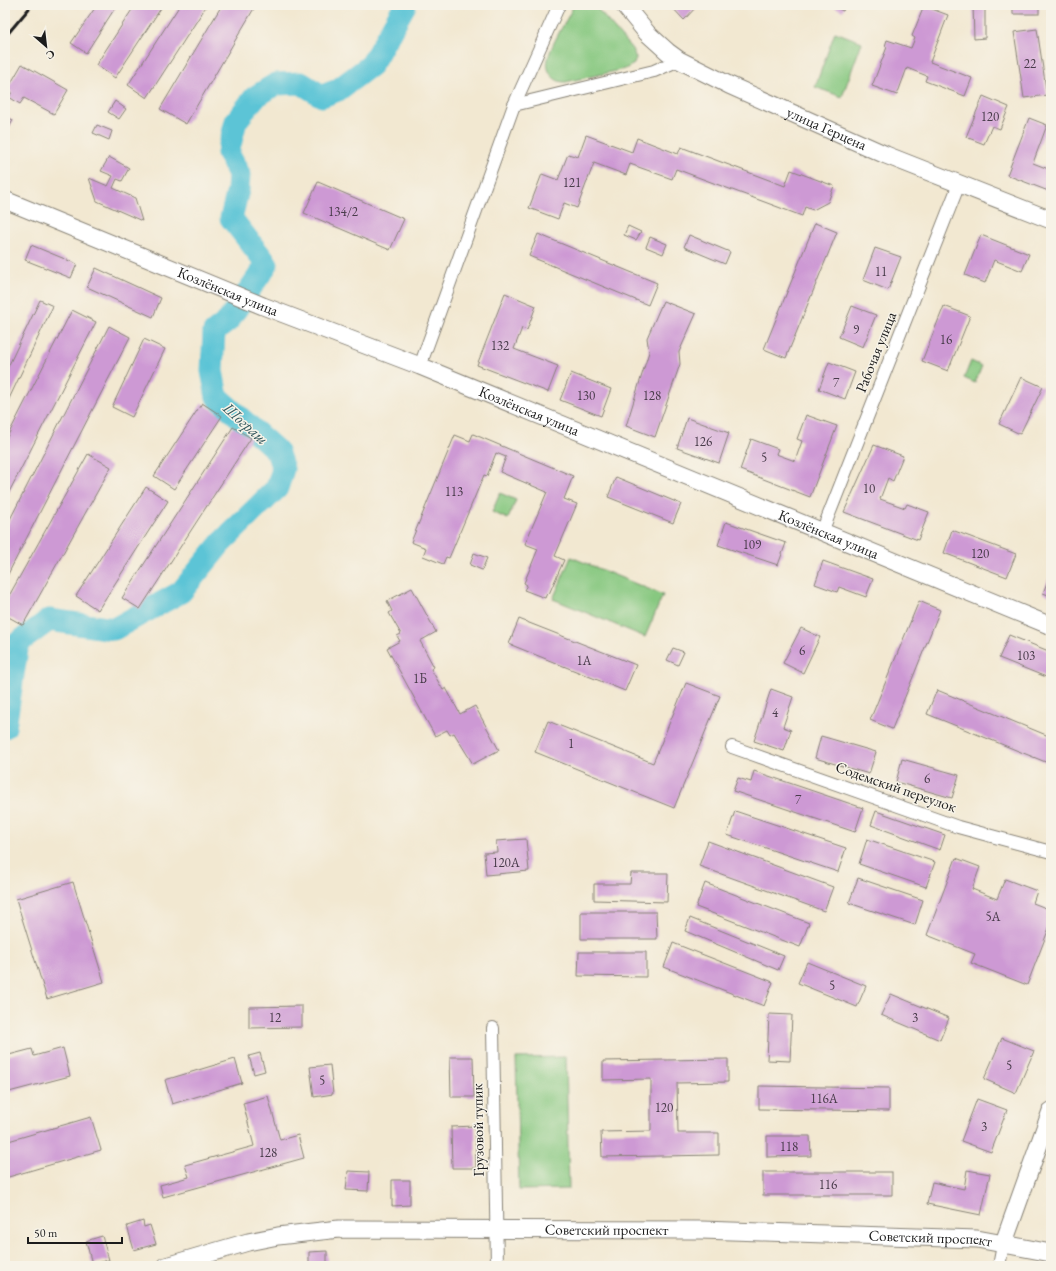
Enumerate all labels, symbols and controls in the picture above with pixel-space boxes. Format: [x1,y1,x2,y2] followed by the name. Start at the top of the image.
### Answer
[26,26,66,66] north arrow
[44,47,57,63] text: С
[1024,55,1037,72] house number: 22
[784,102,870,154] street label: улица Герцена
[981,108,999,125] house number: 120
[563,174,581,191] house number: 121
[328,203,359,220] house number: 134/2
[175,262,281,320] street label: Козлёнская улица
[875,263,887,280] house number: 11
[851,309,900,395] street label: Рабочая улица
[853,321,860,338] house number: 9
[940,331,952,348] house number: 16
[491,337,510,354] house number: 132
[833,374,840,391] house number: 7
[476,381,582,440] street label: Козлёнская улица
[577,387,595,404] house number: 130
[643,387,661,404] house number: 128
[218,397,273,449] water label: Шограш
[694,433,712,450] house number: 126
[761,449,767,466] house number: 5
[863,480,875,497] house number: 10
[445,483,463,500] house number: 113
[776,505,882,563] street label: Козлёнская улица
[743,536,762,553] house number: 109
[971,545,989,562] house number: 120
[799,642,805,659] house number: 6
[1017,647,1035,664] house number: 103
[576,652,593,669] house number: 1А
[413,670,427,687] house number: 1Б
[772,704,779,721] house number: 4
[568,735,574,752] house number: 1
[833,757,959,816] street label: Содемский переулок
[924,770,930,787] house number: 6
[795,791,802,808] house number: 7
[492,854,521,871] house number: 120А
[985,908,1002,925] house number: 5А
[829,977,835,994] house number: 5
[269,1009,282,1026] house number: 12
[912,1009,918,1026] house number: 3
[1006,1057,1012,1074] house number: 5
[319,1072,325,1089] house number: 5
[467,1083,488,1177] street label: Грузовой тупик
[810,1090,839,1107] house number: 116А
[655,1099,673,1116] house number: 120
[981,1118,987,1135] house number: 3
[780,1138,798,1155] house number: 118
[259,1144,277,1161] house number: 128
[819,1176,837,1193] house number: 116
[28,1219,122,1245] scale bar
[545,1220,668,1239] street label: Советский проспект
[34,1225,58,1241] text: 50 m
[868,1225,994,1251] street label: Советский проспект

